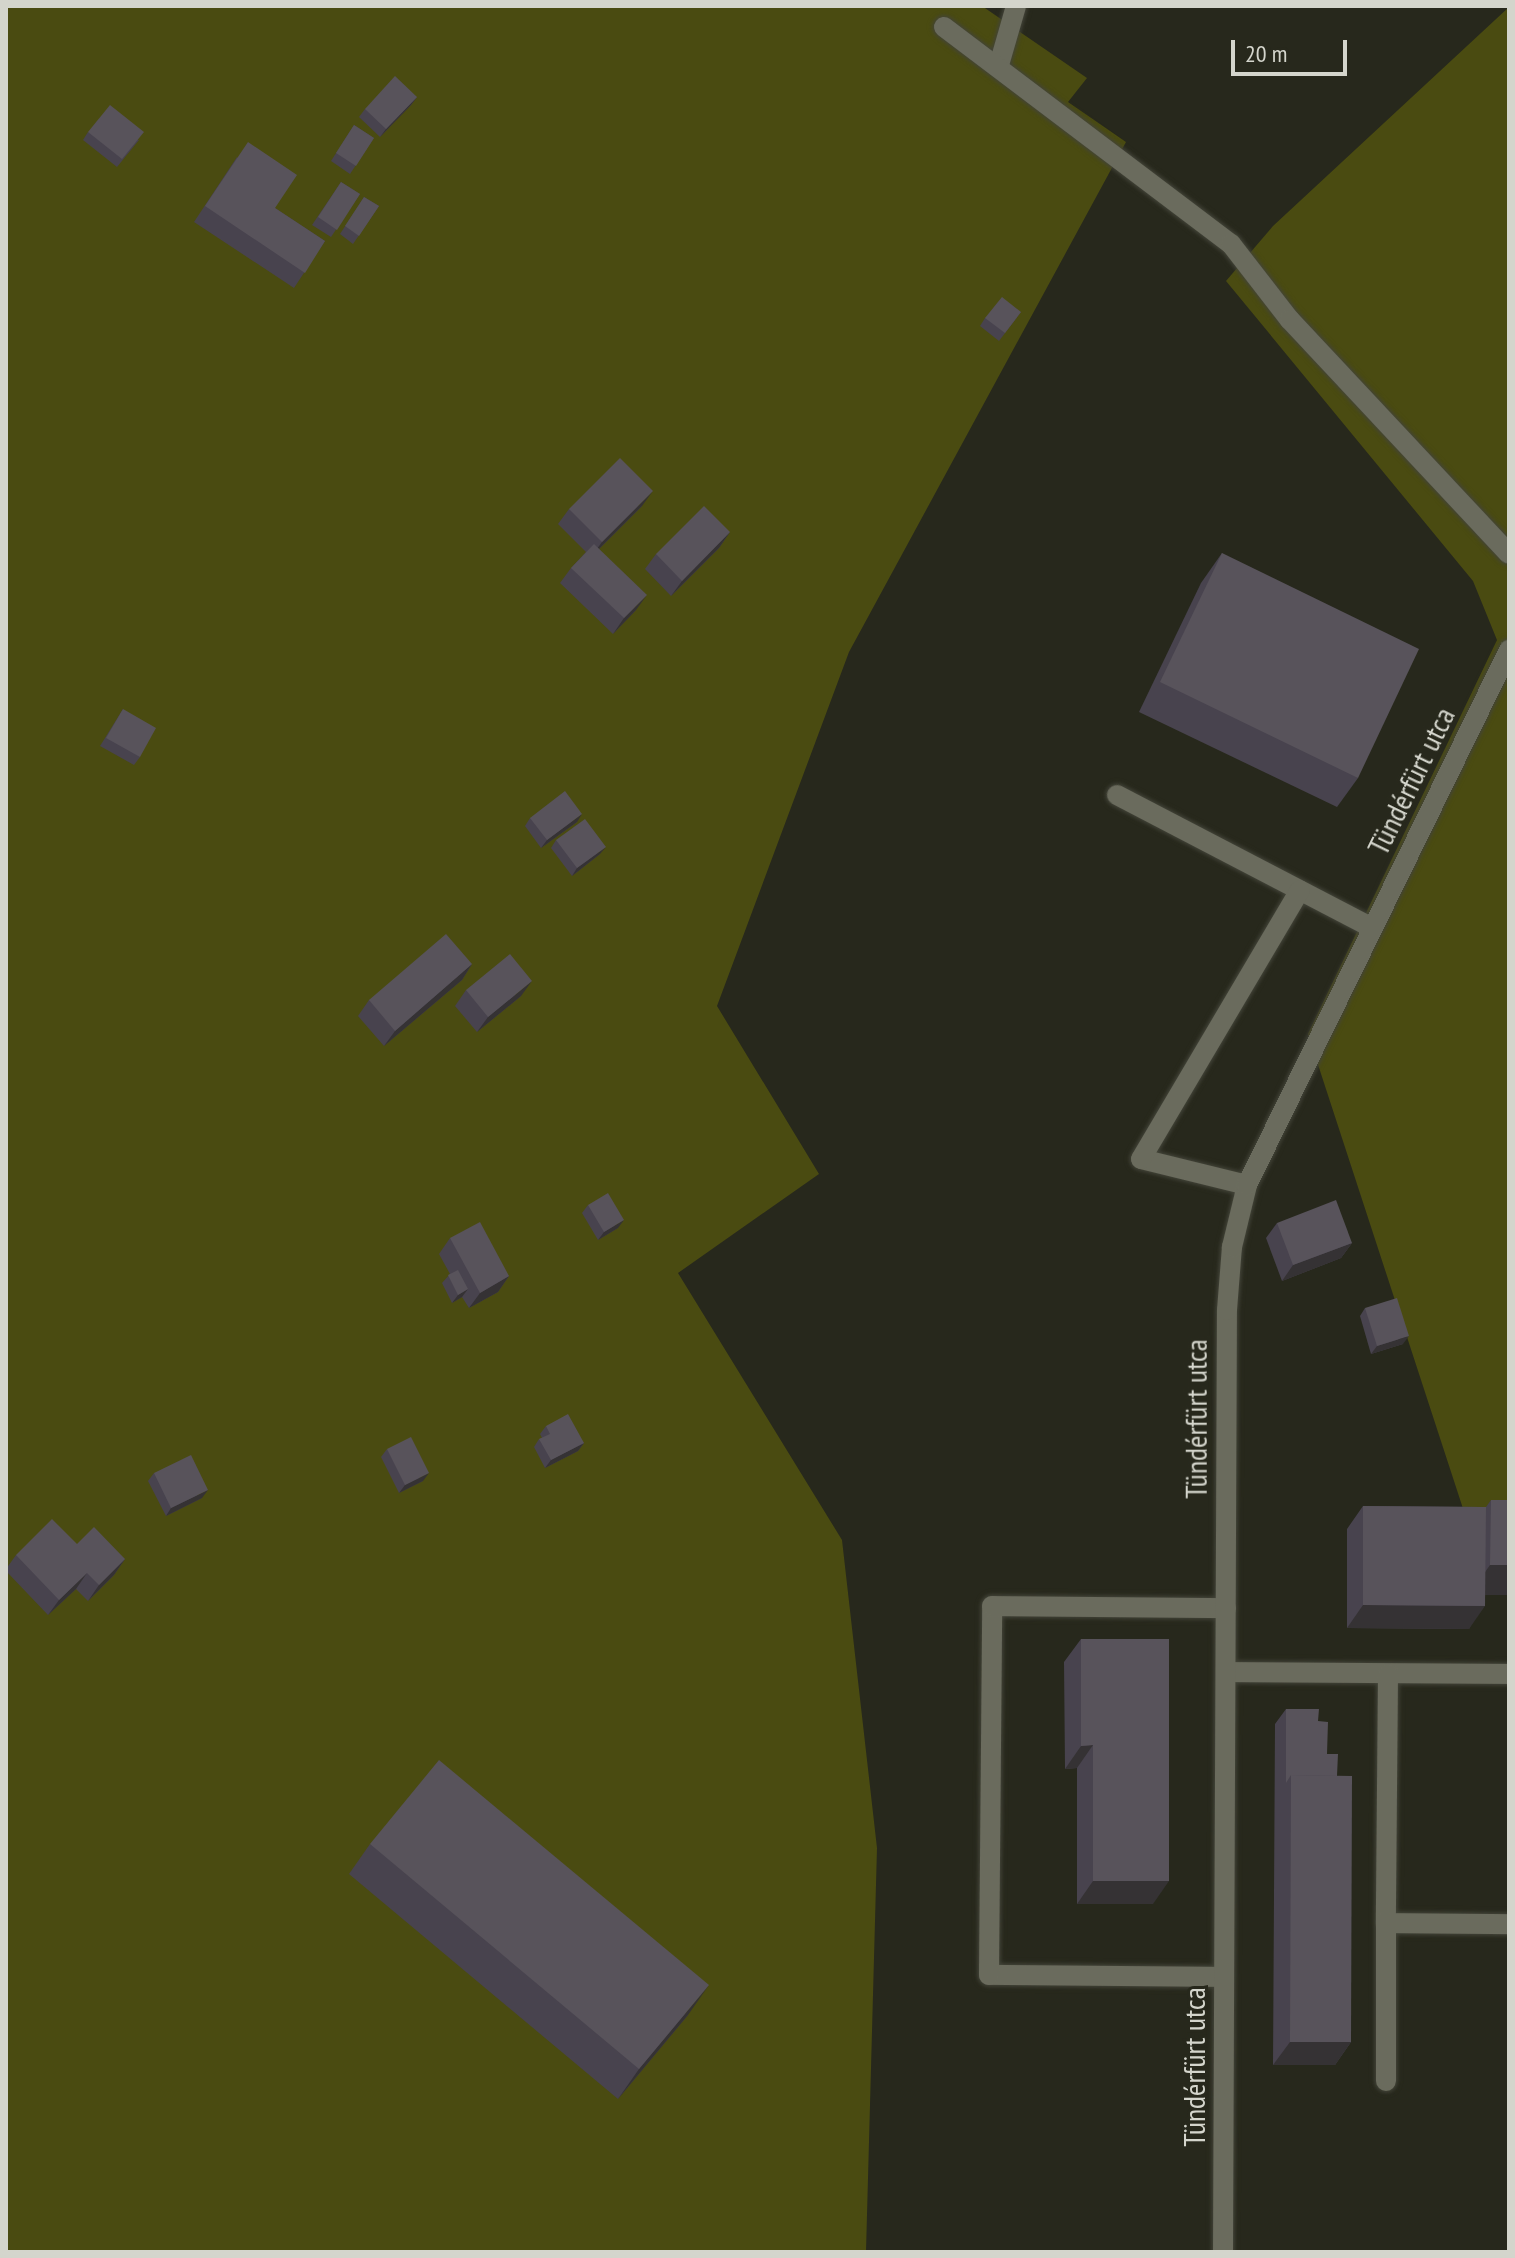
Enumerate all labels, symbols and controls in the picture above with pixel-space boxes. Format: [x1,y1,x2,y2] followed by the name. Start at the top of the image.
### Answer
[1235,24,1351,74] scale bar
[1245,38,1287,69] text: 20 m
[1360,701,1462,861] street label: Tündérfürt utca
[1178,1339,1214,1499] street label: Tündérfürt utca
[1176,1987,1212,2147] street label: Tündérfürt utca

